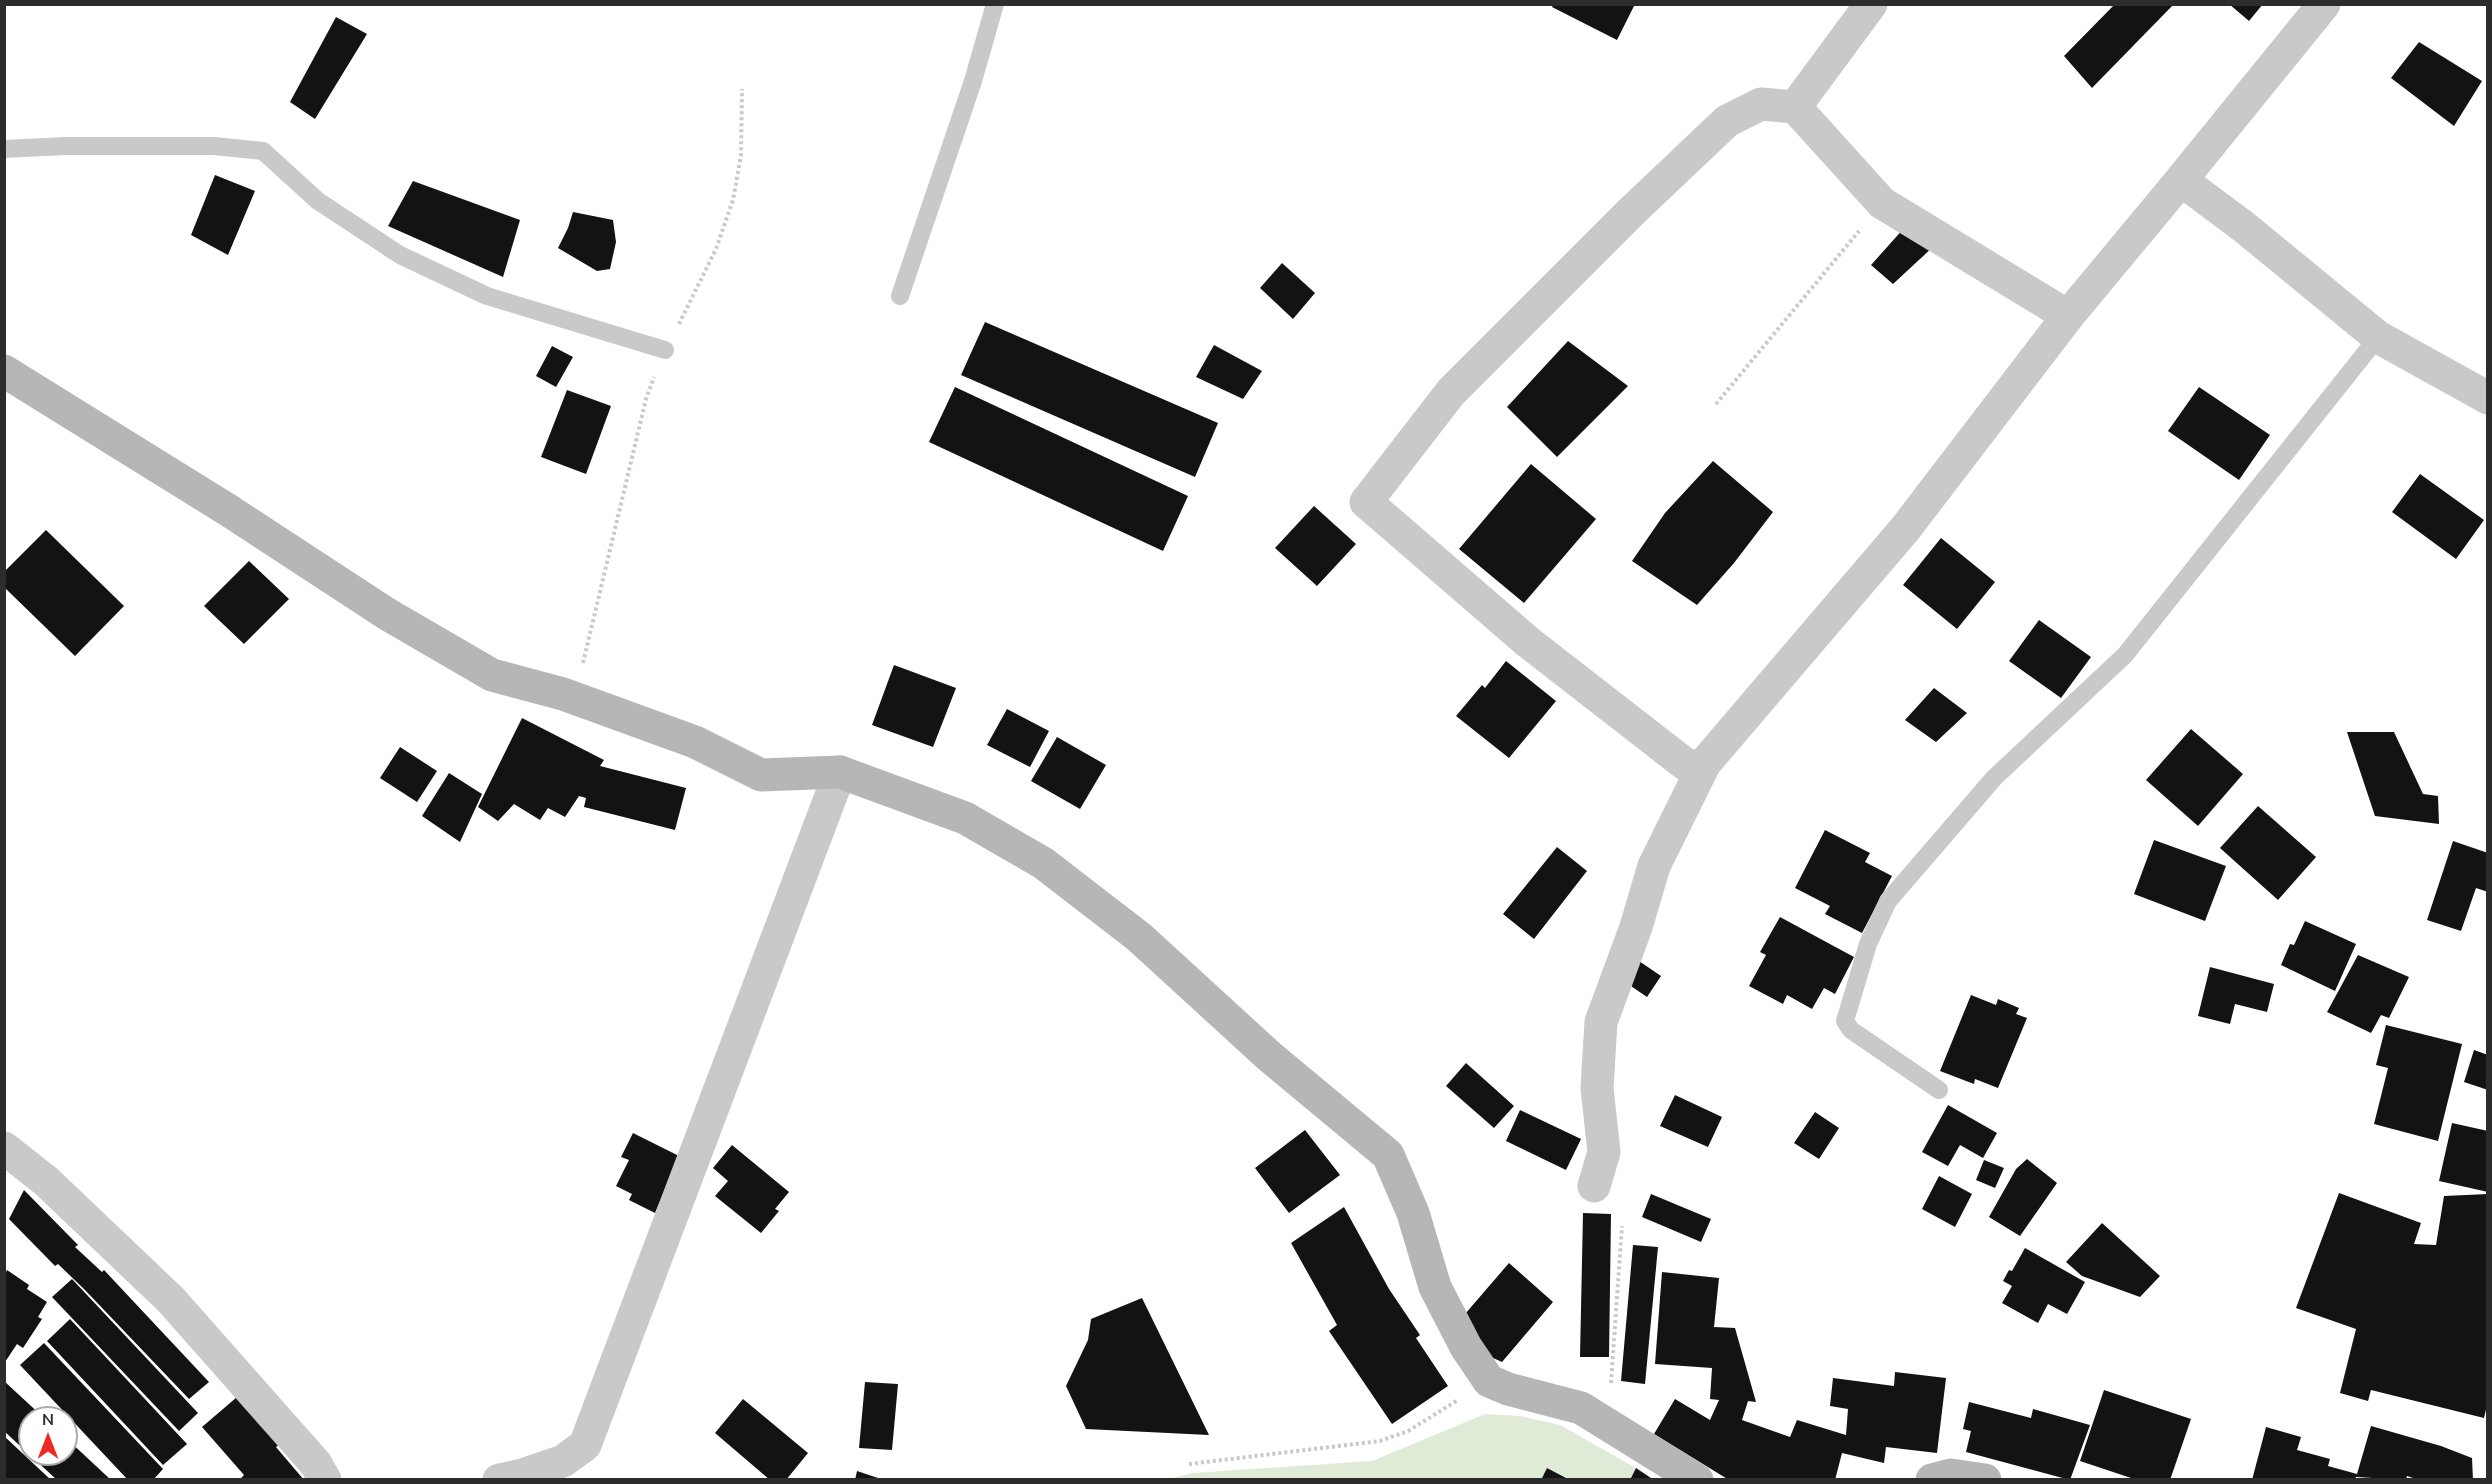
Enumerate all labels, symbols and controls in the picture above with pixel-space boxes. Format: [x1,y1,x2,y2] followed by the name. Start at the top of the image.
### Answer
[18,1406,78,1466] north arrow
[42,1409,54,1431] text: N

